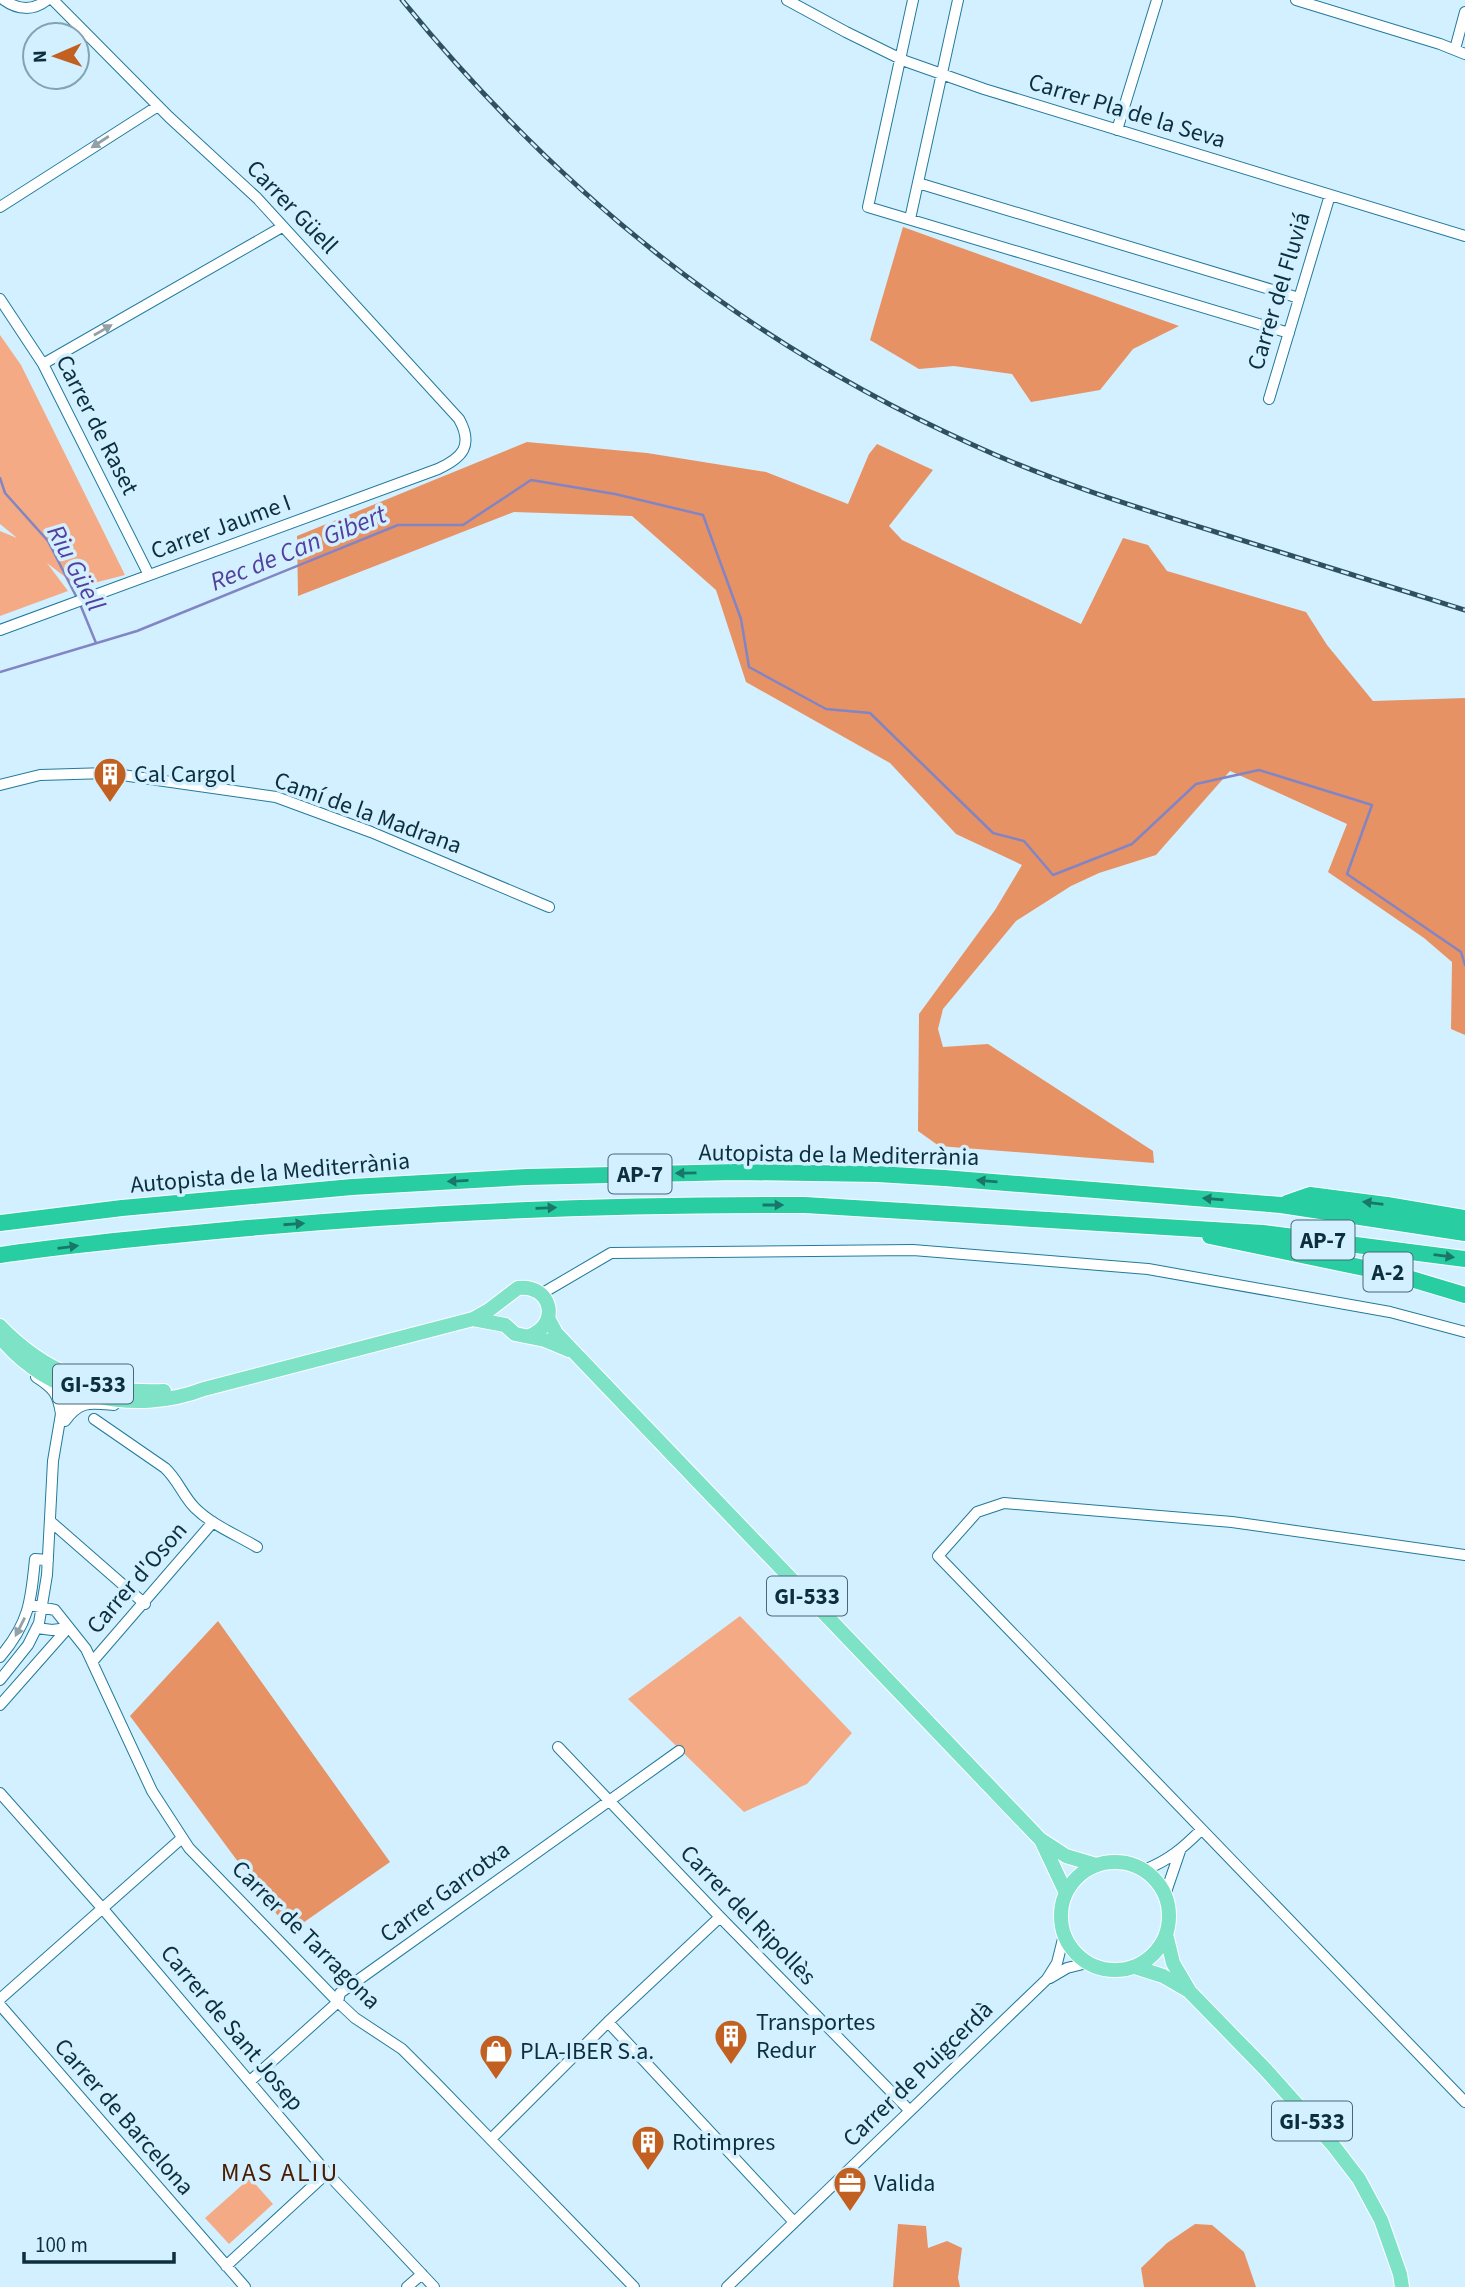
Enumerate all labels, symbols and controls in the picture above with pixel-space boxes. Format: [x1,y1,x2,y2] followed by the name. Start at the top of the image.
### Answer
[21,21,91,91] north arrow
[27,50,54,63] text: N
[1024,64,1230,158] street label: Carrer Pla de la Seva
[90,136,110,149] one-way arrow
[238,152,346,262] street label: Carrer Güell
[1238,208,1320,374] street label: Carrer del Fluviá
[93,324,112,336] one-way arrow
[47,349,147,501] street label: Carrer de Raset
[146,485,296,569] street label: Carrer Jaume I
[204,496,392,600] water label: Rec de Can Gibert
[38,518,115,618] water label: Riu Güell
[91,755,129,804] building icon: Cal Cargol
[134,757,236,792] place label: Cal Cargol
[269,763,467,863] street label: Camí de la Madrana
[698,1135,980,1175] street label: Autopista de la Mediterrània
[129,1143,411,1203] street label: Autopista de la Mediterrània
[608,1154,672,1194] road number: AP-7
[675,1168,697,1179] one-way arrow
[975,1175,997,1186] one-way arrow
[447,1176,469,1187] one-way arrow
[1202,1193,1224,1204] one-way arrow
[1362,1197,1384,1208] one-way arrow
[762,1199,784,1211] one-way arrow
[535,1203,557,1214] one-way arrow
[283,1219,305,1230] one-way arrow
[1292,1220,1354,1260] road number: AP-7
[57,1241,79,1252] one-way arrow
[1433,1251,1455,1262] one-way arrow
[1364,1252,1412,1292] road number: A-2
[53,1364,133,1404] road number: GI-533
[78,1514,196,1642] street label: Carrer d'Oson
[767,1576,847,1616] road number: GI-533
[14,1618,26,1638] one-way arrow
[373,1833,517,1951] street label: Carrer Garrotxa
[672,1837,824,1993] street label: Carrer del Ripollès
[223,1852,389,2018] street label: Carrer de Tarragona
[152,1937,312,2119] street label: Carrer de Sant Josep
[835,1993,1001,2155] street label: Carrer de Puigcerdà
[756,2005,875,2068] place label: Transportes Redur
[712,2017,750,2066] building icon: Transportes Redur
[46,2031,202,2203] street label: Carrer de Barcelona
[477,2032,515,2081] shop icon: PLA-IBER S.a.
[520,2034,654,2069] place label: PLA-IBER S.a.
[1272,2102,1352,2140] road number: GI-533
[629,2123,667,2172] building icon: Rotimpres
[672,2125,775,2160] place label: Rotimpres
[221,2154,339,2191] district label: MAS ALIU
[831,2164,869,2213] office icon: Valida
[874,2166,935,2201] place label: Valida
[24,2220,175,2264] scale bar
[35,2230,88,2260] text: 100 m

